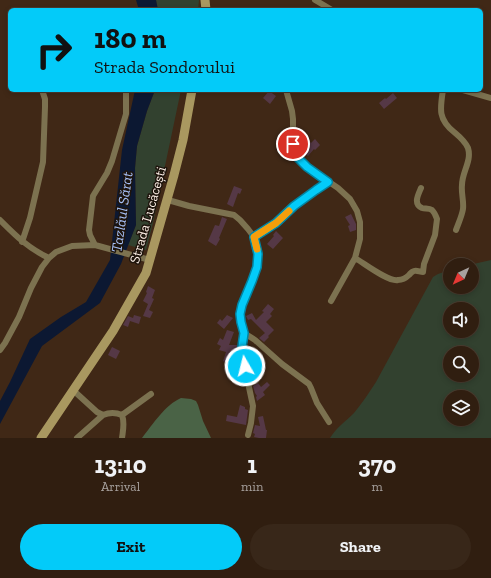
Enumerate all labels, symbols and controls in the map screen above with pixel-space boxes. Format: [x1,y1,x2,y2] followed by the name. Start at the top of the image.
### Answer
[94,22,166,55] text: 180 m
[28,24,80,76] icon: right
[94,56,235,78] text: Strada Sondorului
[276,127,310,161] pin
[282,133,304,155] icon: arrive
[126,165,170,265] street label: Strada Lucăcești
[107,170,137,254] water label: Tazlăul Sărat
[443,258,479,294] north arrow
[443,258,479,426] map controls
[443,302,479,338] button: sound
[224,345,266,387] position arrow
[443,346,479,382] button: search
[443,390,479,426] button: layers
[95,450,147,479] text: 13:10
[247,450,257,479] text: 1
[358,450,396,479] text: 370
[101,479,140,494] text: Arrival
[241,479,263,494] text: min
[372,479,383,494] text: m
[20,524,242,570] button: Exit
[250,524,471,570] button: Share

